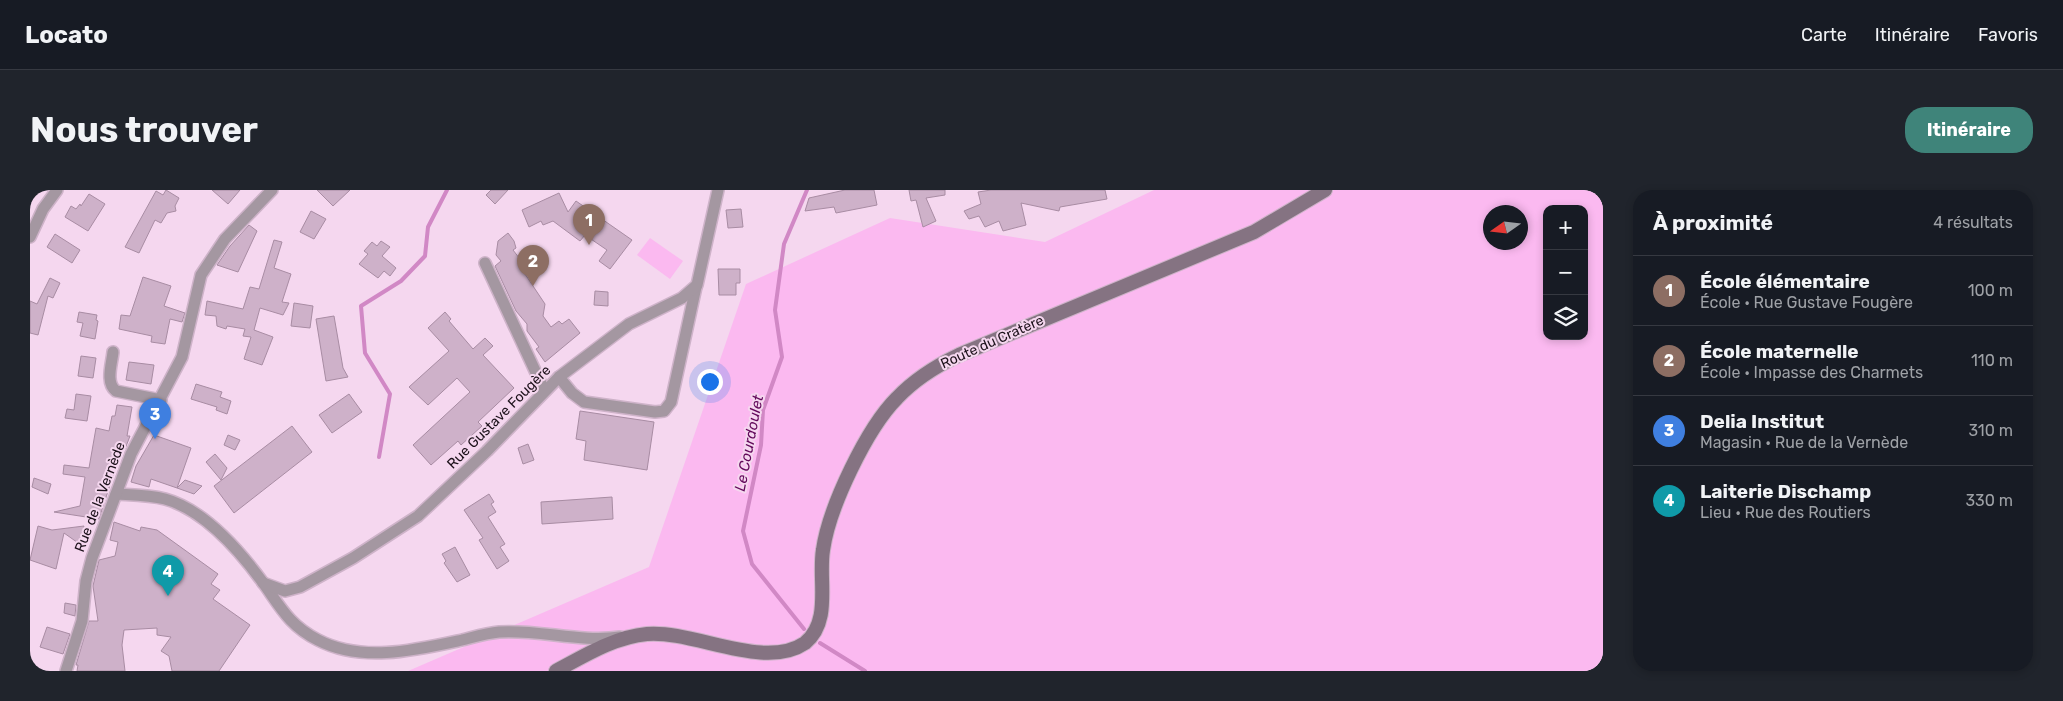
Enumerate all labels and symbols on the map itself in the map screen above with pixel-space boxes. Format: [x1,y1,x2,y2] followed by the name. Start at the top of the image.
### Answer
[573,204,605,245] pin: 1
[1483,205,1528,250] north arrow
[517,245,549,286] pin: 2
[938,312,1046,372] street label: Route du Cratère
[444,362,554,472] street label: Rue Gustave Fougère
[697,369,723,395] your location
[731,393,767,493] water label: Le Courdoulet
[139,398,171,439] pin: 3
[71,439,129,555] street label: Rue de la Vernède
[152,555,184,596] pin: 4

